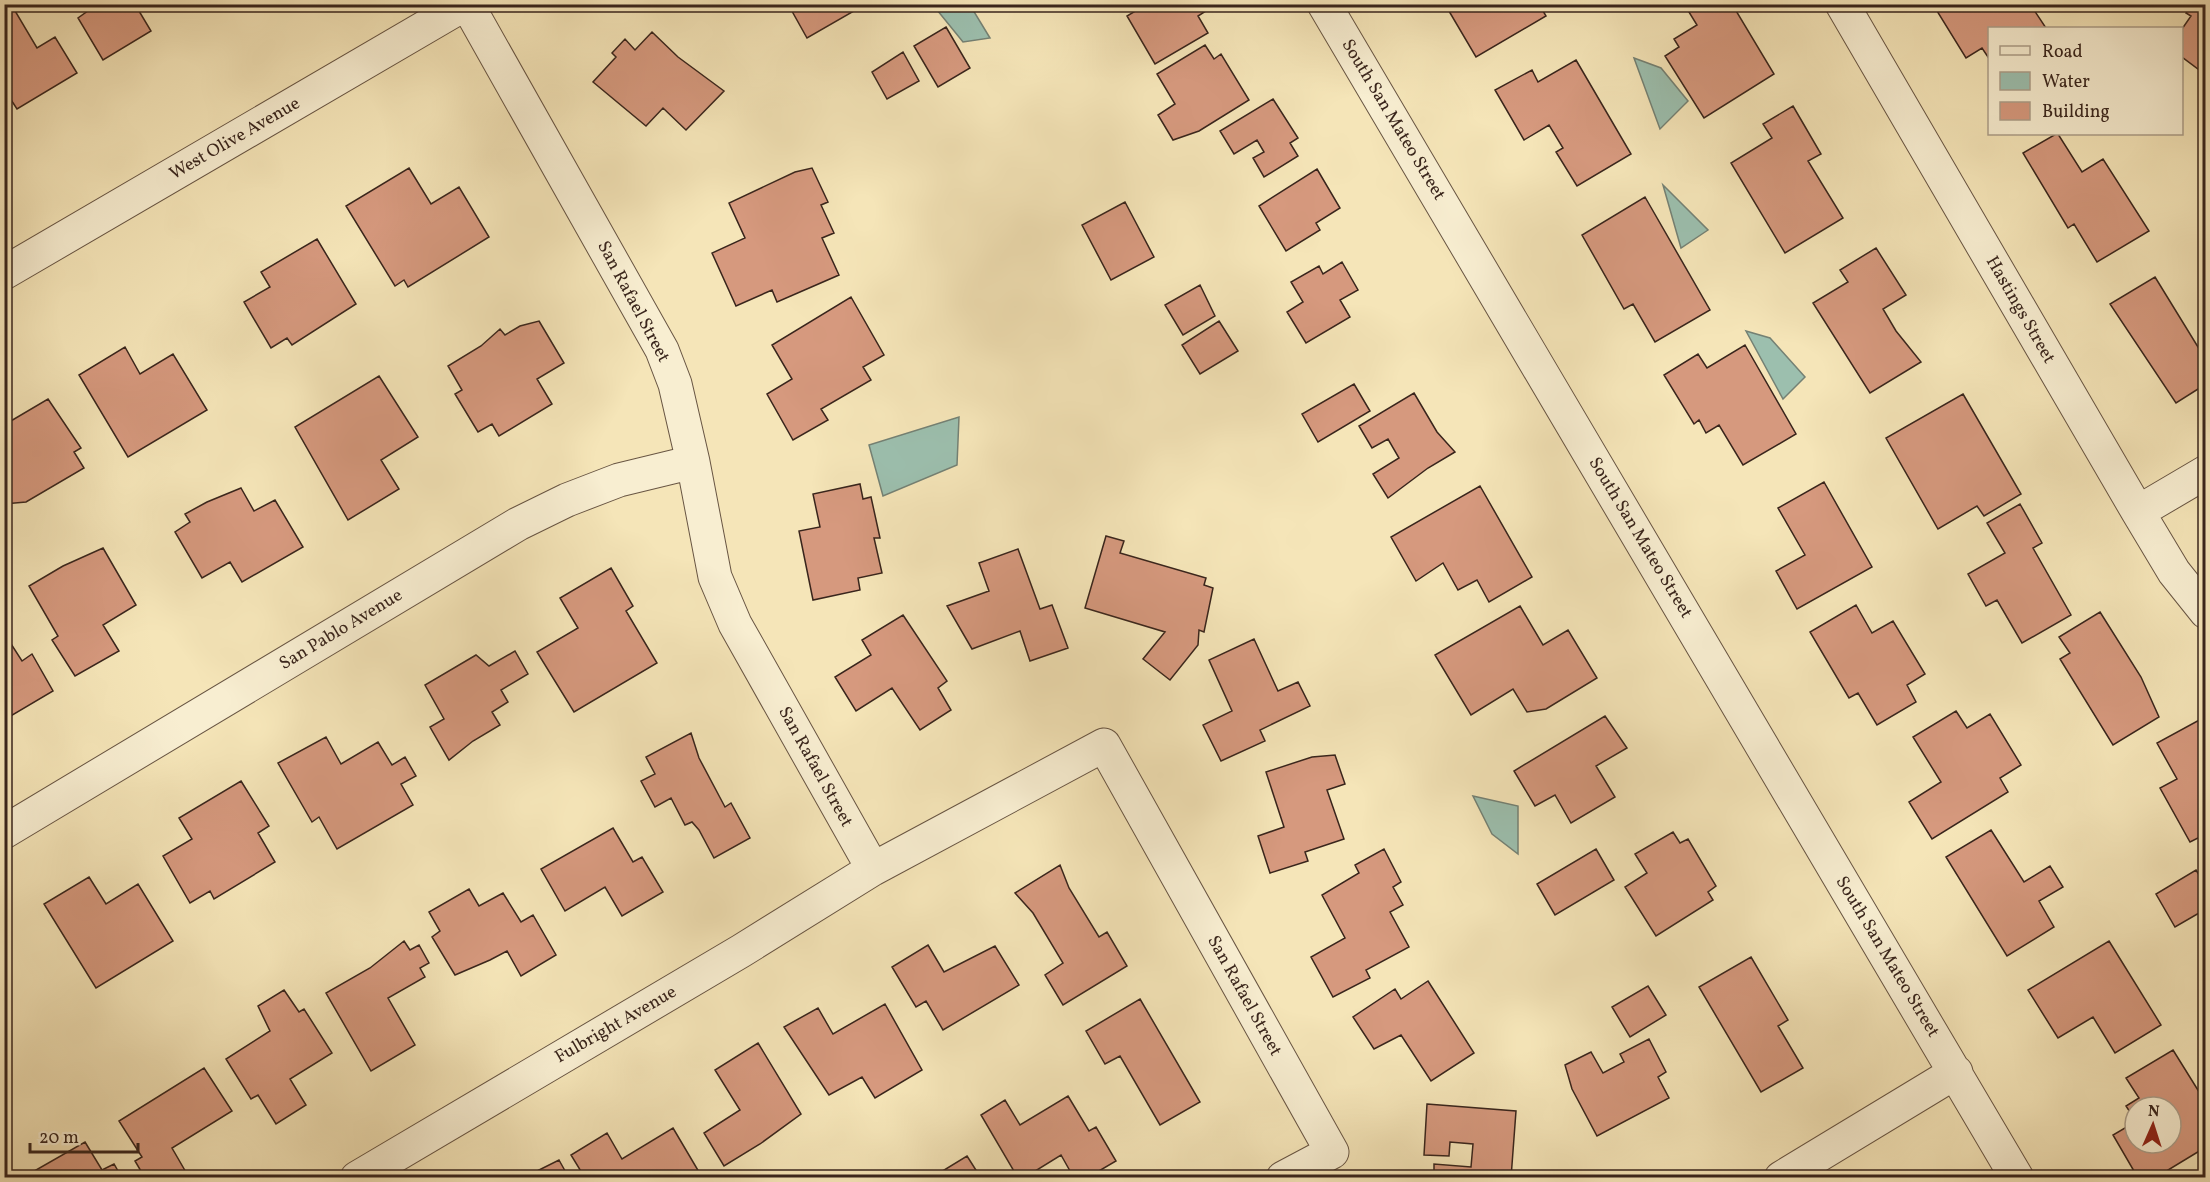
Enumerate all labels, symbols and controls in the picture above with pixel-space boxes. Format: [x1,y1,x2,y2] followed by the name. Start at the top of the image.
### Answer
[1988,27,2183,135] legend
[1335,35,1451,205] street label: South San Mateo Street
[2042,40,2083,65] text: Road
[2042,70,2090,95] text: Water
[165,91,305,187] street label: West Olive Avenue
[2042,100,2110,125] text: Building
[590,237,676,367] street label: San Rafael Street
[1979,252,2061,368] street label: Hastings Street
[1582,453,1698,623] street label: South San Mateo Street
[275,583,407,677] street label: San Pablo Avenue
[772,702,858,832] street label: San Rafael Street
[1829,872,1945,1042] street label: South San Mateo Street
[1201,931,1287,1061] street label: San Rafael Street
[551,980,681,1070] street label: Fulbright Avenue
[2123,1095,2183,1155] north arrow
[2147,1101,2160,1123] text: N
[30,1116,138,1154] scale bar
[39,1126,79,1151] text: 20 m

